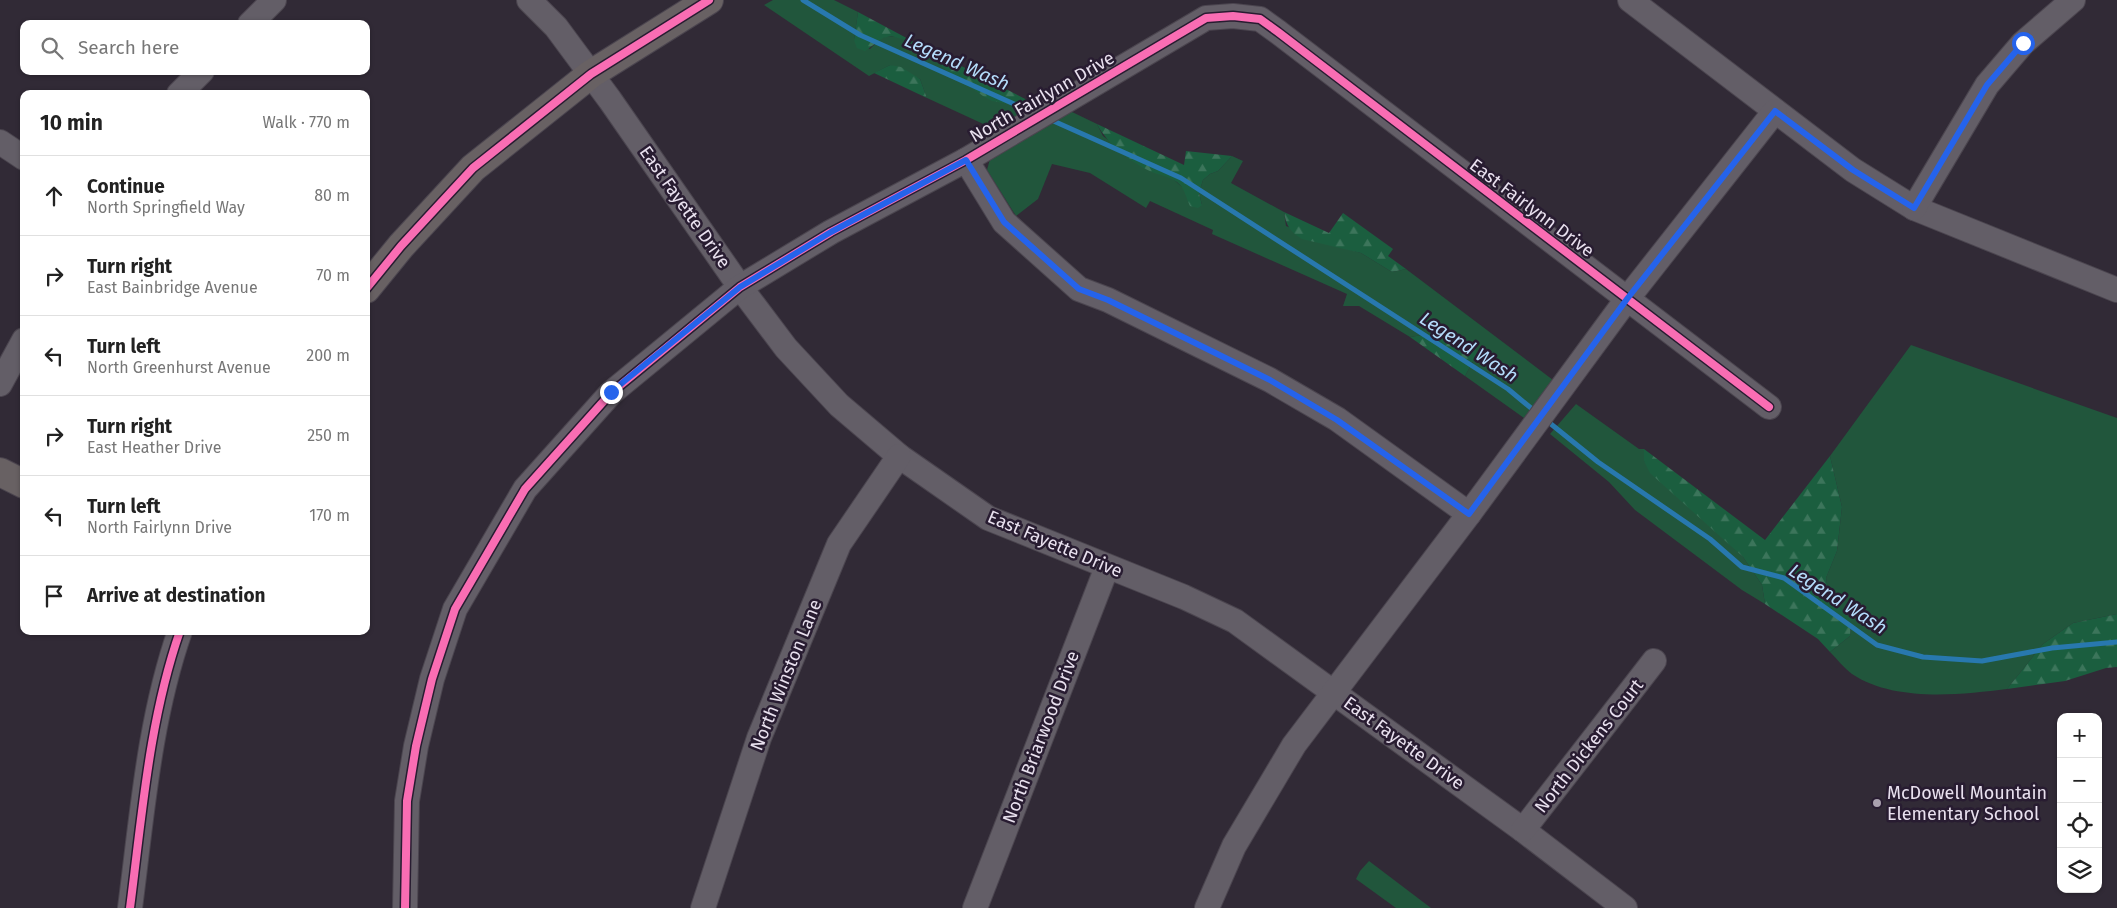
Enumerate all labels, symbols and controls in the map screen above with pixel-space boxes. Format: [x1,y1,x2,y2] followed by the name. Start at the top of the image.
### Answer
[20,20,370,75] search box
[901,29,1013,95] water label: Legend Wash
[2012,32,2035,55] route start
[38,34,66,62] icon: search
[78,36,179,59] text: Search here
[966,47,1118,147] street label: North Fairlynn Drive
[40,110,103,136] text: 10 min
[263,113,350,132] text: Walk · 770 m
[635,142,735,272] street label: East Fayette Drive
[1465,154,1599,262] street label: East Fairlynn Drive
[87,175,165,198] text: Continue
[40,182,68,210] icon: ahead
[314,186,350,205] text: 80 m
[87,198,245,217] text: North Springfield Way
[87,255,172,278] text: Turn right
[40,262,68,290] icon: right
[316,266,350,285] text: 70 m
[87,278,258,297] text: East Bainbridge Avenue
[1416,307,1522,387] water label: Legend Wash
[87,335,161,358] text: Turn left
[40,342,68,370] icon: left
[306,346,350,365] text: 200 m
[87,358,271,377] text: North Greenhurst Avenue
[600,381,623,404] route end
[87,415,172,438] text: Turn right
[40,422,68,450] icon: right
[307,426,350,445] text: 250 m
[87,438,221,457] text: East Heather Drive
[87,495,161,518] text: Turn left
[40,502,68,530] icon: left
[309,506,350,525] text: 170 m
[984,506,1126,582] street label: East Fayette Drive
[87,518,232,537] text: North Fairlynn Drive
[1785,559,1891,639] water label: Legend Wash
[40,582,68,610] icon: arrive
[87,584,266,607] text: Arrive at destination
[746,596,826,754] street label: North Winston Lane
[998,648,1084,826] street label: North Briarwood Drive
[1530,674,1648,817] street label: North Dickens Court
[1339,692,1469,794] street label: East Fayette Drive
[2057,713,2102,893] map controls
[2057,713,2102,758] button: +
[2057,758,2102,803] button: −
[1887,782,2047,825] place label: McDowell Mountain Elementary School
[1871,797,1883,809] marker: McDowell Mountain Elementary School
[2057,803,2102,848] button: locate
[2057,848,2102,893] button: layers

